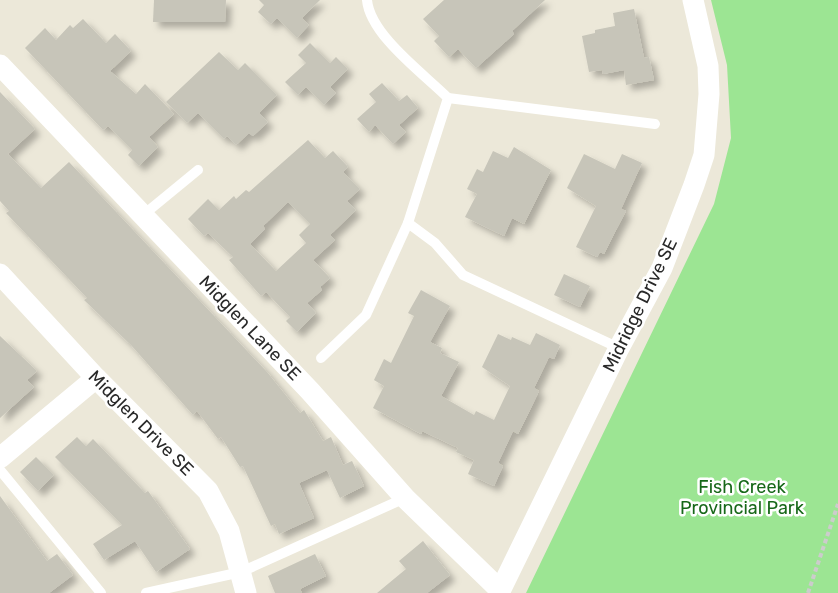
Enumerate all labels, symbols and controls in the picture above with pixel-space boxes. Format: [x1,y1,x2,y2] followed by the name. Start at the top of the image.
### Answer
[598,234,682,376] street label: Midridge Drive SE
[194,271,306,385] street label: Midglen Lane SE
[84,366,198,480] street label: Midglen Drive SE
[680,476,805,519] park label: Fish Creek Provincial Park

